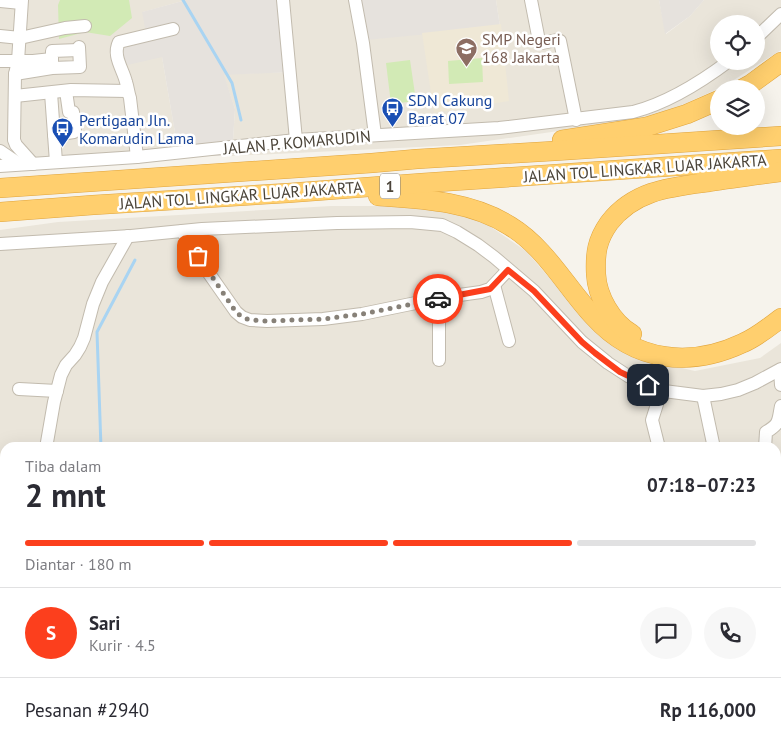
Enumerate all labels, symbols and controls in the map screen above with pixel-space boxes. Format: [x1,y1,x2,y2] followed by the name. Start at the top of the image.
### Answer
[710,15,765,135] map controls
[710,15,765,70] button: locate
[482,29,561,67] place label: SMP Negeri 168 Jakarta
[454,36,478,67] school or university icon: SMP Negeri 168 Jakarta
[710,80,765,135] button: layers
[408,90,492,128] place label: SDN Cakung Barat 07
[380,97,404,128] bus stop icon: SDN Cakung Barat 07
[79,110,194,148] place label: Pertigaan Jln. Komarudin Lama
[51,117,75,148] bus stop icon: Pertigaan Jln. Komarudin Lama
[221,126,372,158] street label: JALAN P. KOMARUDIN
[522,149,768,187] street label: JALAN TOL LINGKAR LUAR JAKARTA
[380,174,400,198] road number: 1
[118,176,364,214] street label: JALAN TOL LINGKAR LUAR JAKARTA
[177,235,219,277] pin
[184,242,212,270] icon: bag
[413,274,463,324] courier
[424,285,452,313] icon: car
[627,364,669,406] pin
[634,371,662,399] icon: home
[25,456,101,476] text: Tiba dalam
[647,473,756,497] text: 07:18–07:23
[25,474,106,516] text: 2 mnt
[25,554,131,574] text: Diantar · 180 m
[640,607,692,659] button: chat
[704,607,756,659] button: phone
[89,611,120,635] text: Sari
[46,621,56,645] text: S
[89,635,156,655] text: Kurir · 4.5
[25,698,149,722] text: Pesanan #2940
[660,698,756,722] text: Rp 116,000

